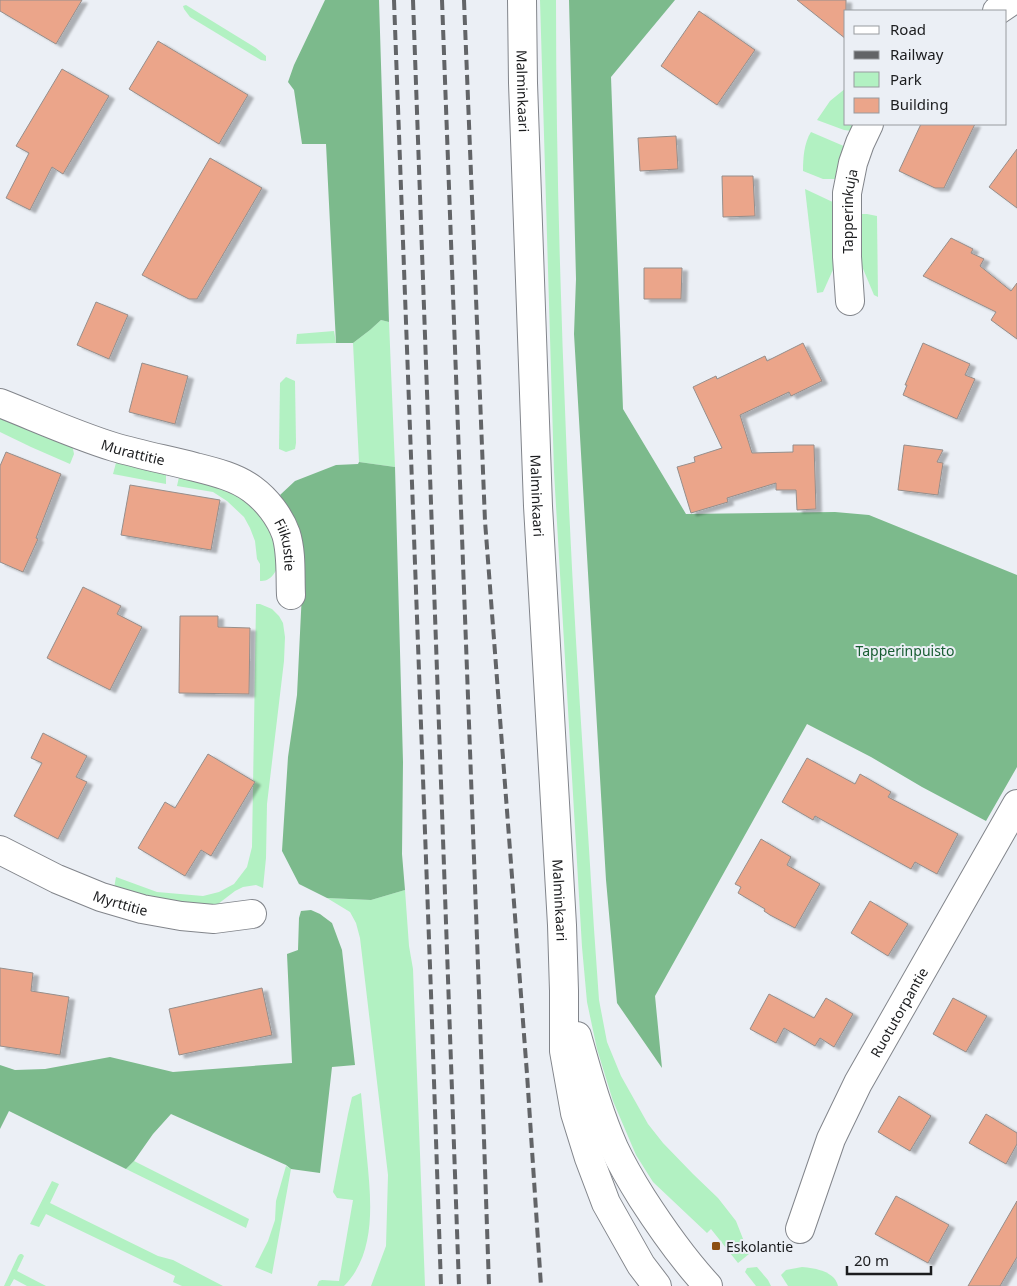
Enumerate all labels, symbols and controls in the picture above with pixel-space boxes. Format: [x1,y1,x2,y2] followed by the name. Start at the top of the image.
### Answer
[844,10,1007,125] legend
[890,19,926,39] text: Road
[890,44,944,64] text: Railway
[513,50,534,132] street label: Malminkaari
[890,69,922,89] text: Park
[890,94,948,114] text: Building
[837,167,861,254] street label: Tapperinkuja
[99,434,167,469] street label: Murattitie
[527,454,549,537] street label: Malminkaari
[271,515,300,572] street label: Fiikustie
[856,641,954,660] park label: Tapperinpuisto
[549,859,572,941] street label: Malminkaari
[90,885,149,919] street label: Myrttitie
[865,964,932,1060] street label: Ruotutorpantie
[726,1237,793,1256] place label: Eskolantie
[710,1240,722,1252] marker: Eskolantie
[847,1244,931,1276] scale bar
[854,1250,889,1270] text: 20 m

